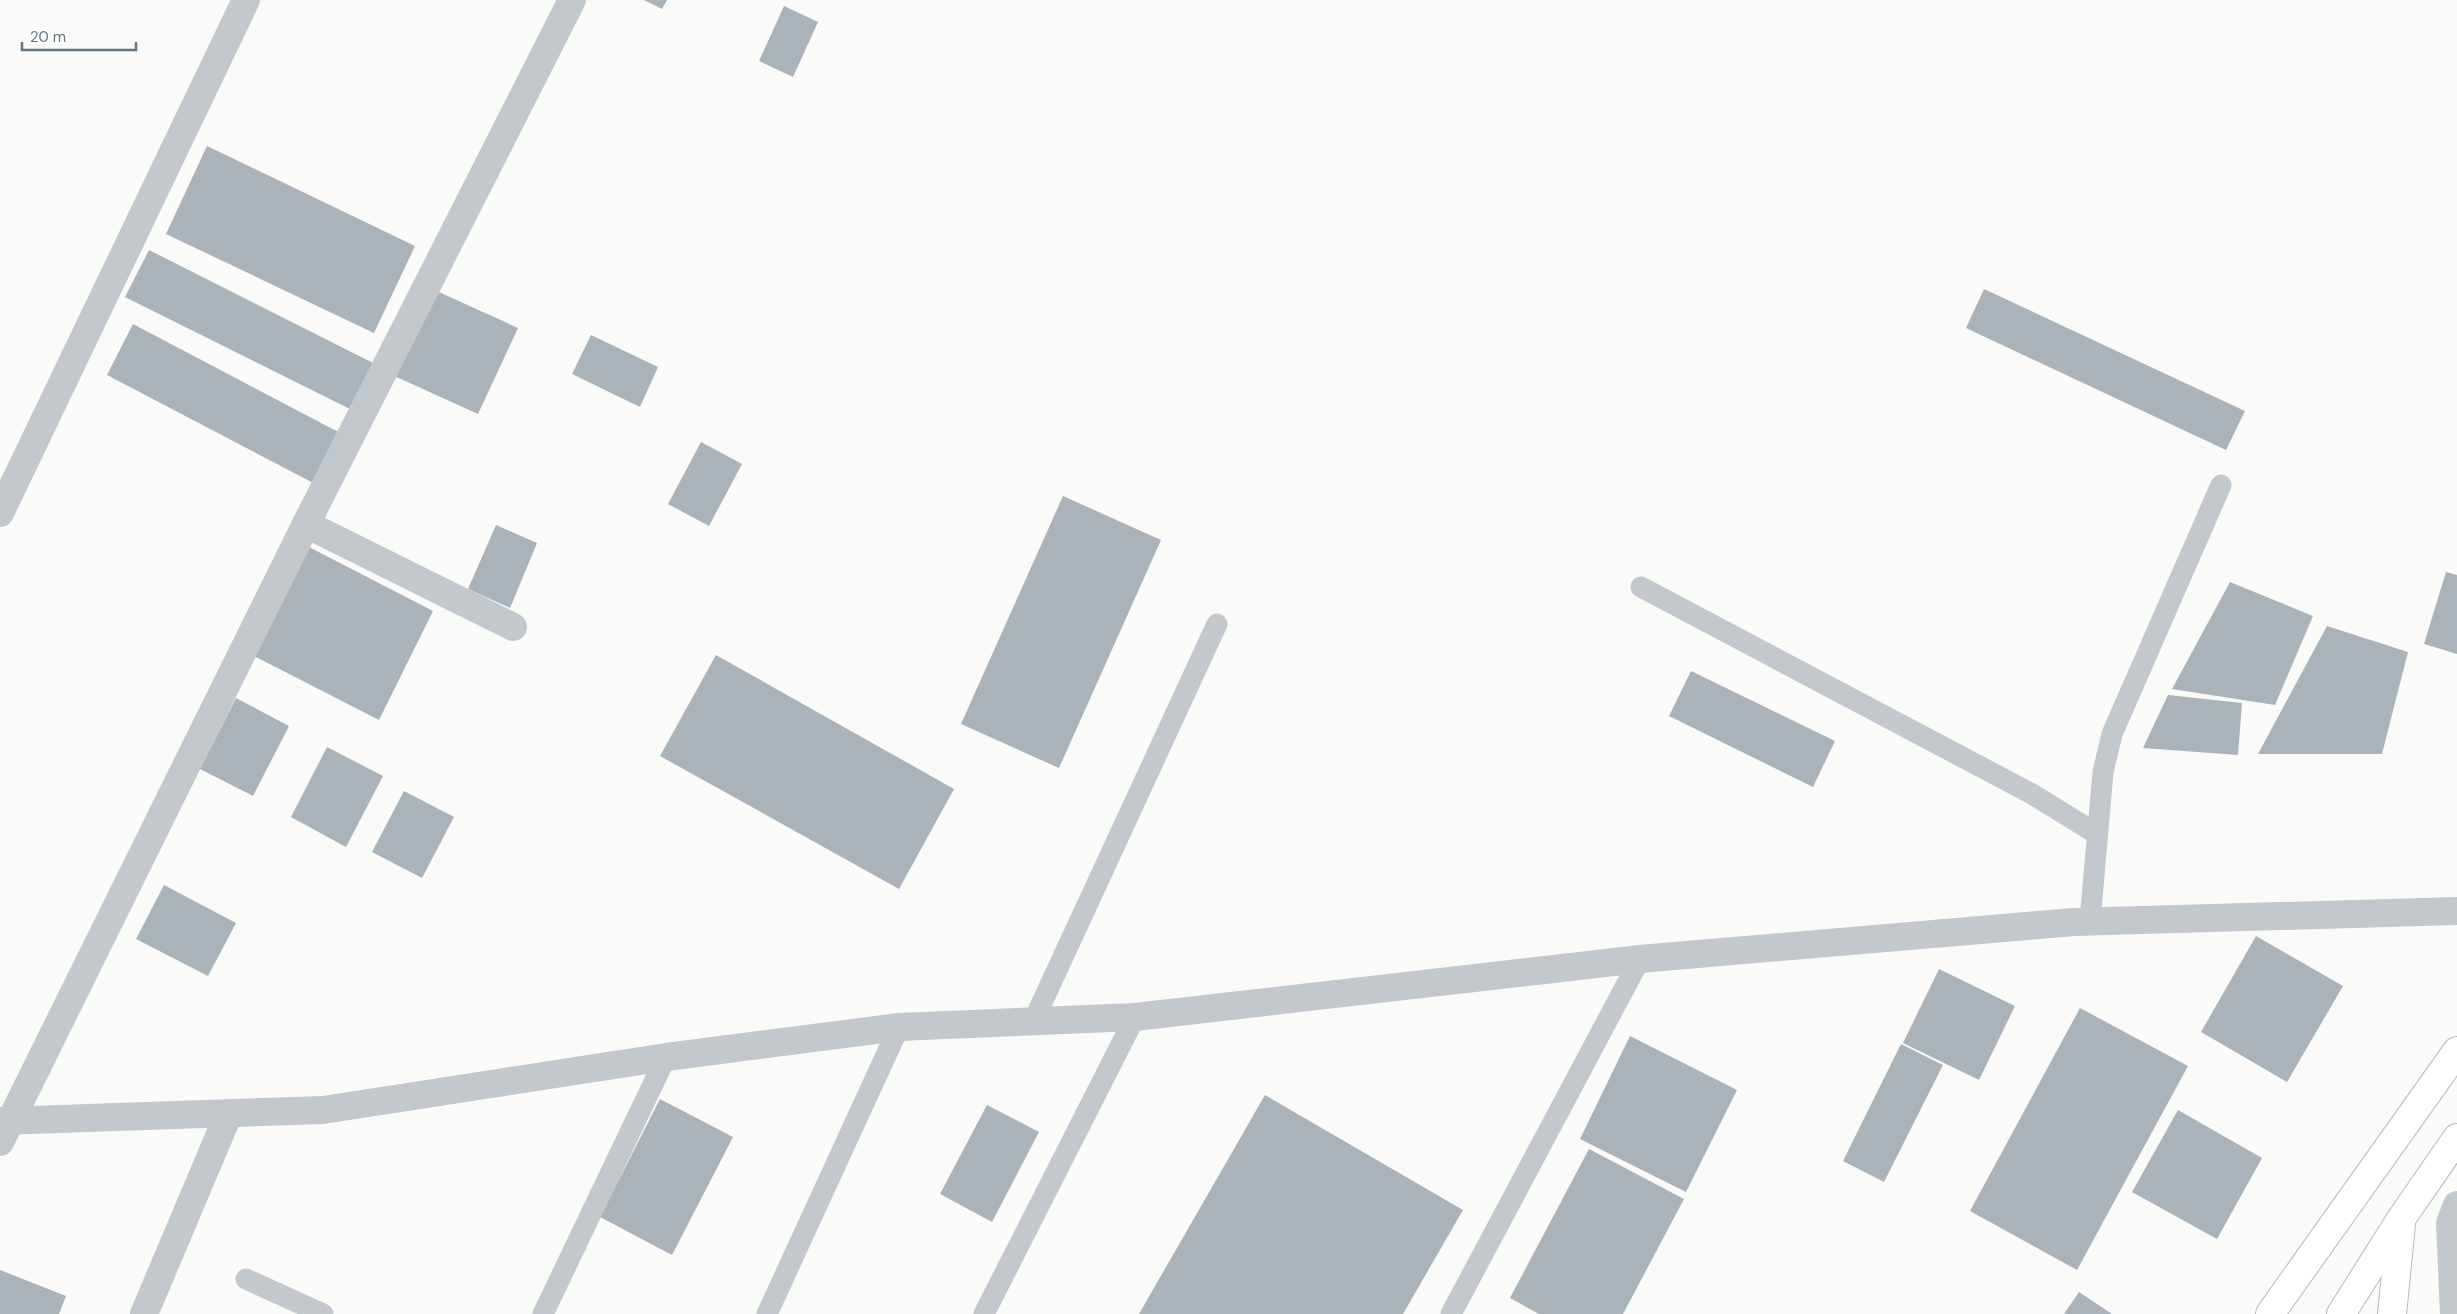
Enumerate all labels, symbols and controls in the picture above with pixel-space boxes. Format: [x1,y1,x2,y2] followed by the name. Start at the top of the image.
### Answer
[22,20,136,52] scale bar
[30,27,66,47] text: 20 m

